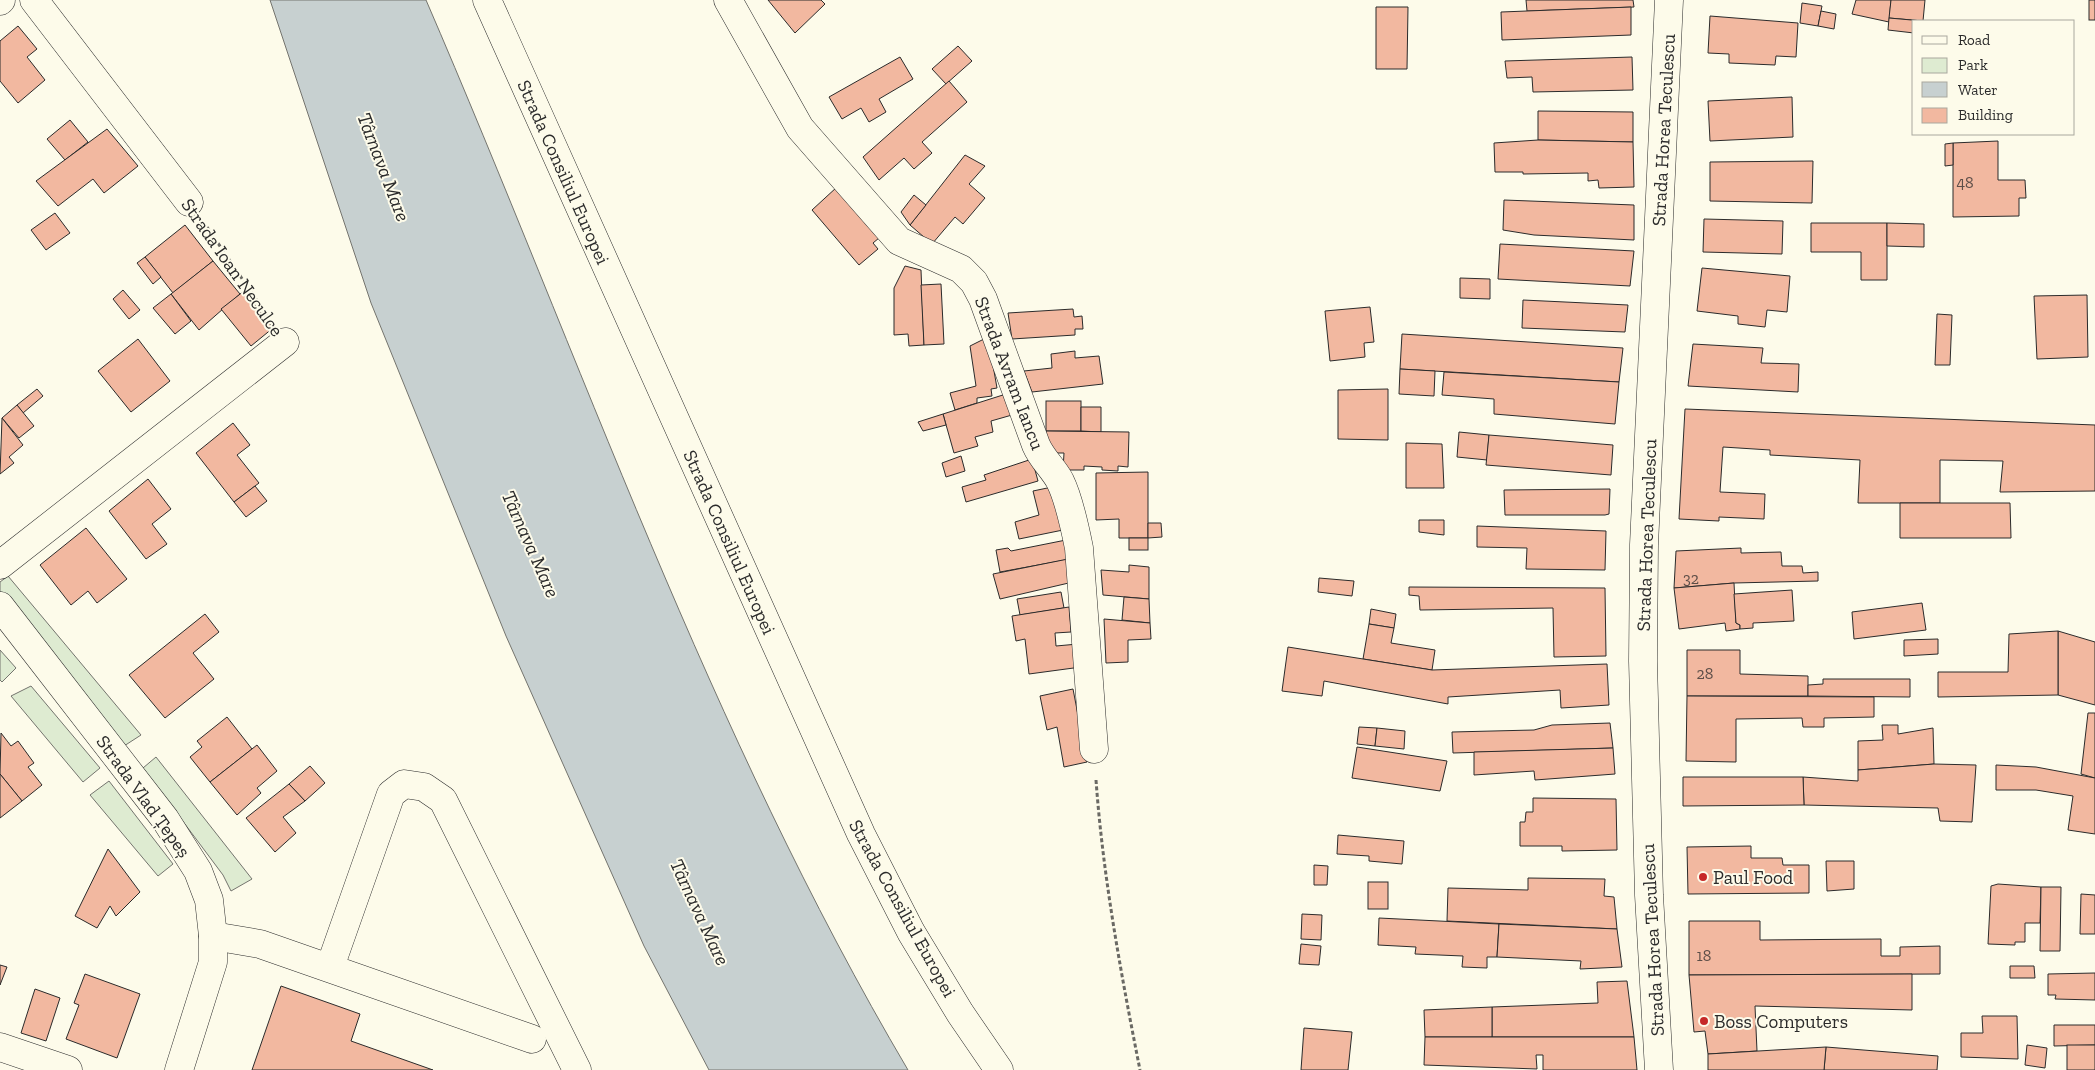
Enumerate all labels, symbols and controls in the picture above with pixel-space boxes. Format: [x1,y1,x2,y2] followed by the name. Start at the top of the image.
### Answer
[1912,20,2075,135] legend
[1958,31,1991,49] text: Road
[1647,33,1680,227] street label: Strada Horea Teculescu
[1958,56,1988,74] text: Park
[512,76,615,268] street label: Strada Consiliul Europei
[1958,81,1998,99] text: Water
[1958,106,2013,124] text: Building
[352,109,416,225] water label: Târnava Mare
[1956,173,1974,192] house number: 48
[176,194,289,341] street label: Strada Ioan Neculce
[970,293,1049,453] street label: Strada Avram Iancu
[1632,438,1661,632] street label: Strada Horea Teculescu
[678,446,781,638] street label: Strada Consiliul Europei
[497,487,565,601] water label: Târnava Mare
[1683,569,1699,588] house number: 32
[1697,664,1713,683] house number: 28
[91,731,196,862] street label: Strada Vlad Țepeș
[844,815,961,1001] street label: Strada Consiliul Europei
[1636,843,1669,1037] street label: Strada Horea Teculescu
[665,855,735,969] water label: Târnava Mare
[1713,866,1794,889] place label: Paul Food
[1697,871,1709,883] marker: Paul Food
[1697,946,1711,965] house number: 18
[1714,1010,1848,1033] place label: Boss Computers
[1698,1015,1710,1027] marker: Boss Computers

